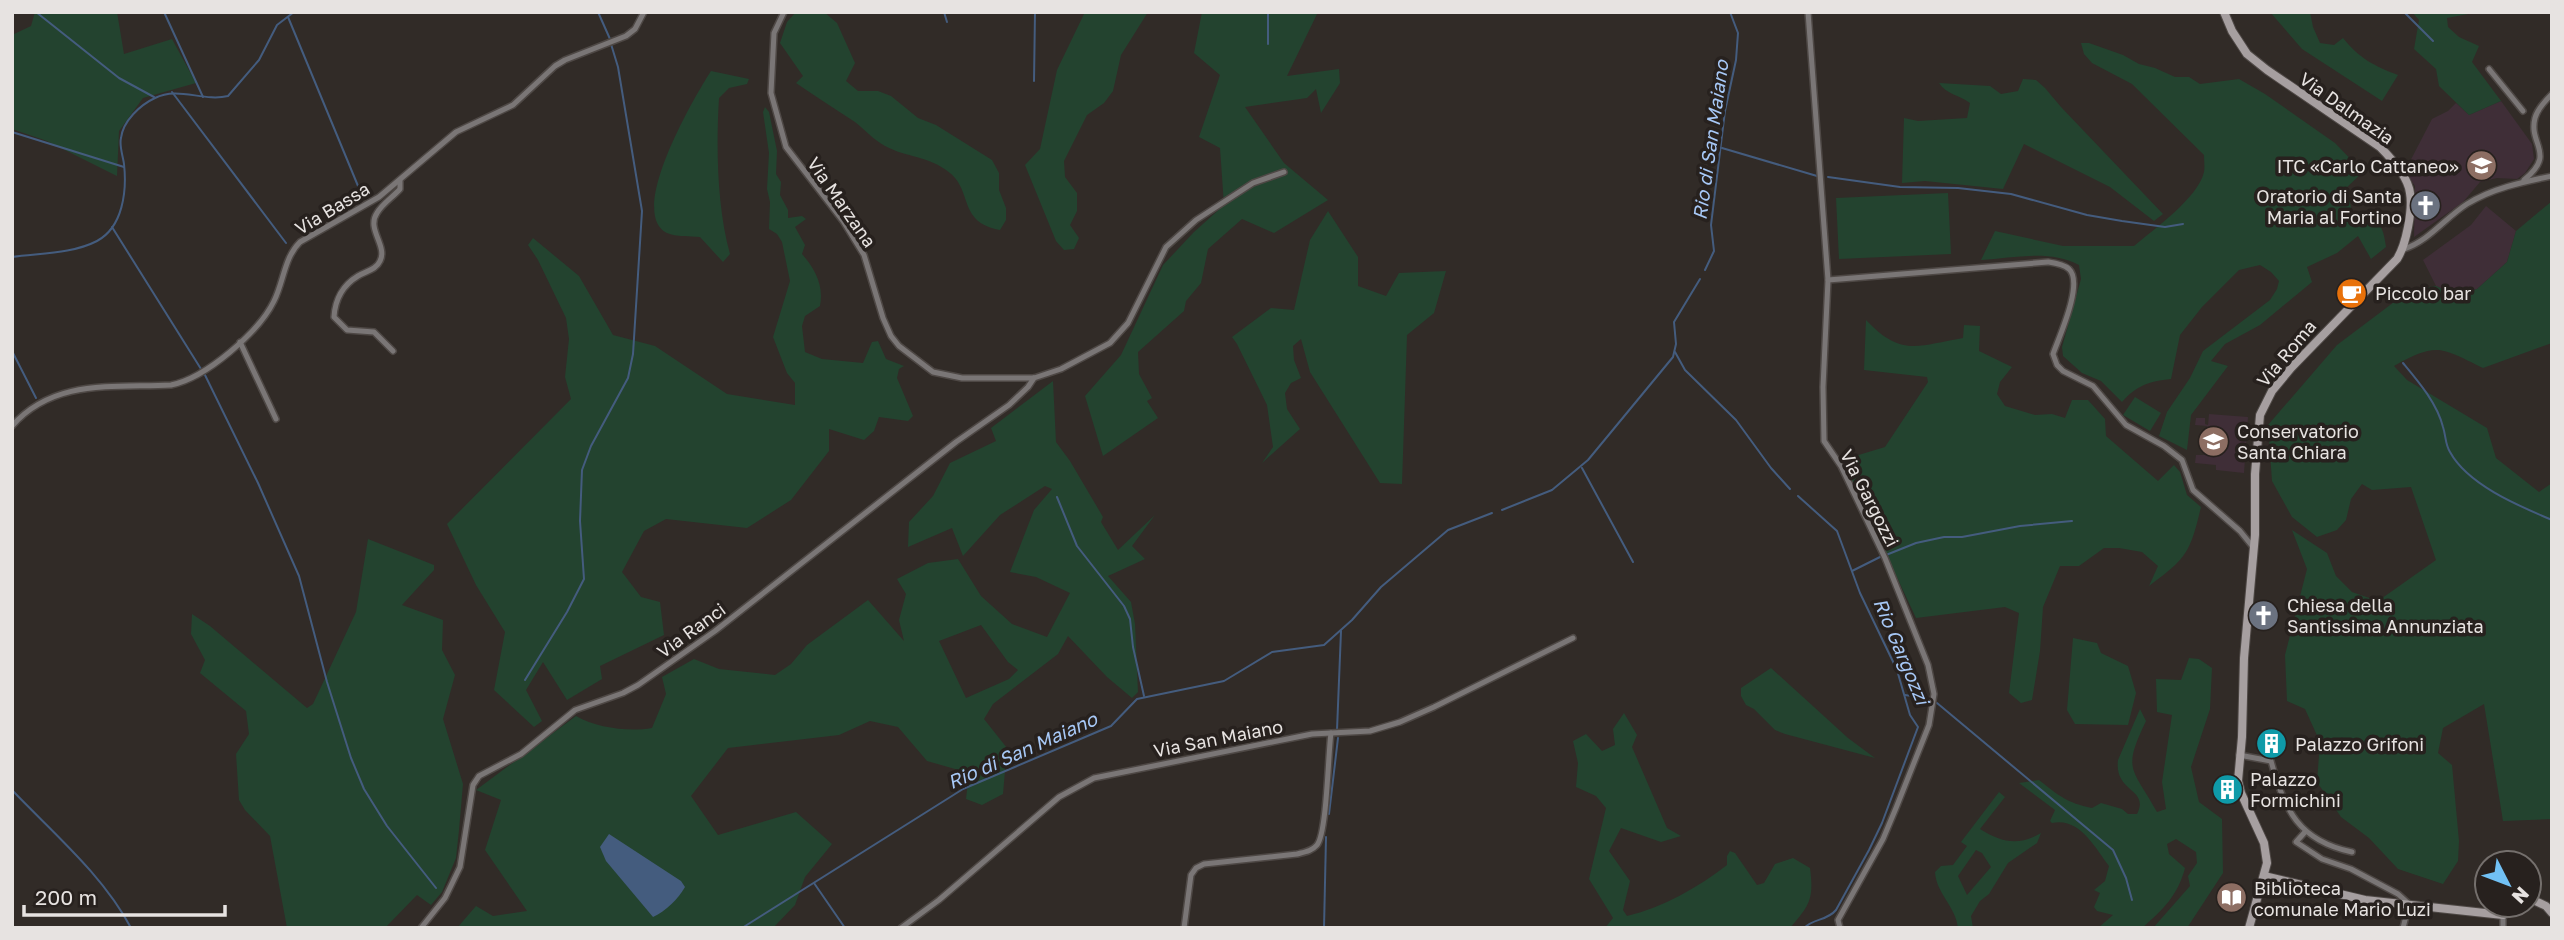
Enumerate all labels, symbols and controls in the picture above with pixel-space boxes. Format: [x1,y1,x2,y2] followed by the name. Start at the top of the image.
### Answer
[1687,57,1733,221] water label: Rio di San Maiano
[2295,67,2399,149] street label: Via Dalmazia
[2465,149,2499,183] school or university icon: ITC «Carlo Cattaneo»
[803,153,881,251] street label: Via Marzana
[2277,155,2459,177] place label: ITC «Carlo Cattaneo»
[291,177,373,239] street label: Via Bassa
[2256,185,2402,228] place label: Oratorio di Santa Maria al Fortino
[2408,189,2442,223] church icon: Oratorio di Santa Maria al Fortino
[2335,276,2369,310] cafe icon: Piccolo bar
[2375,282,2471,304] place label: Piccolo bar
[2252,315,2320,391] street label: Via Roma
[2237,420,2359,463] place label: Conservatorio Santa Chiara
[2197,424,2231,458] school or university icon: Conservatorio Santa Chiara
[1836,446,1904,550] street label: Via Gargozzi
[1869,594,1935,709] water label: Rio Gargozzi
[2287,594,2484,637] place label: Chiesa della Santissima Annunziata
[652,598,730,662] street label: Via Ranci
[2247,598,2281,632] church icon: Chiesa della Santissima Annunziata
[944,706,1102,793] water label: Rio di San Maiano
[1151,715,1285,761] street label: Via San Maiano
[2255,727,2289,761] building icon: Palazzo Grifoni
[2295,733,2424,755] place label: Palazzo Grifoni
[2250,768,2341,811] place label: Palazzo Formichini
[2210,772,2244,806] building icon: Palazzo Formichini
[2473,849,2543,919] north arrow
[24,874,226,918] scale bar
[2254,877,2431,920] place label: Biblioteca comunale Mario Luzi
[2214,881,2248,915] library icon: Biblioteca comunale Mario Luzi
[2508,883,2534,909] text: N
[35,884,97,910] text: 200 m

